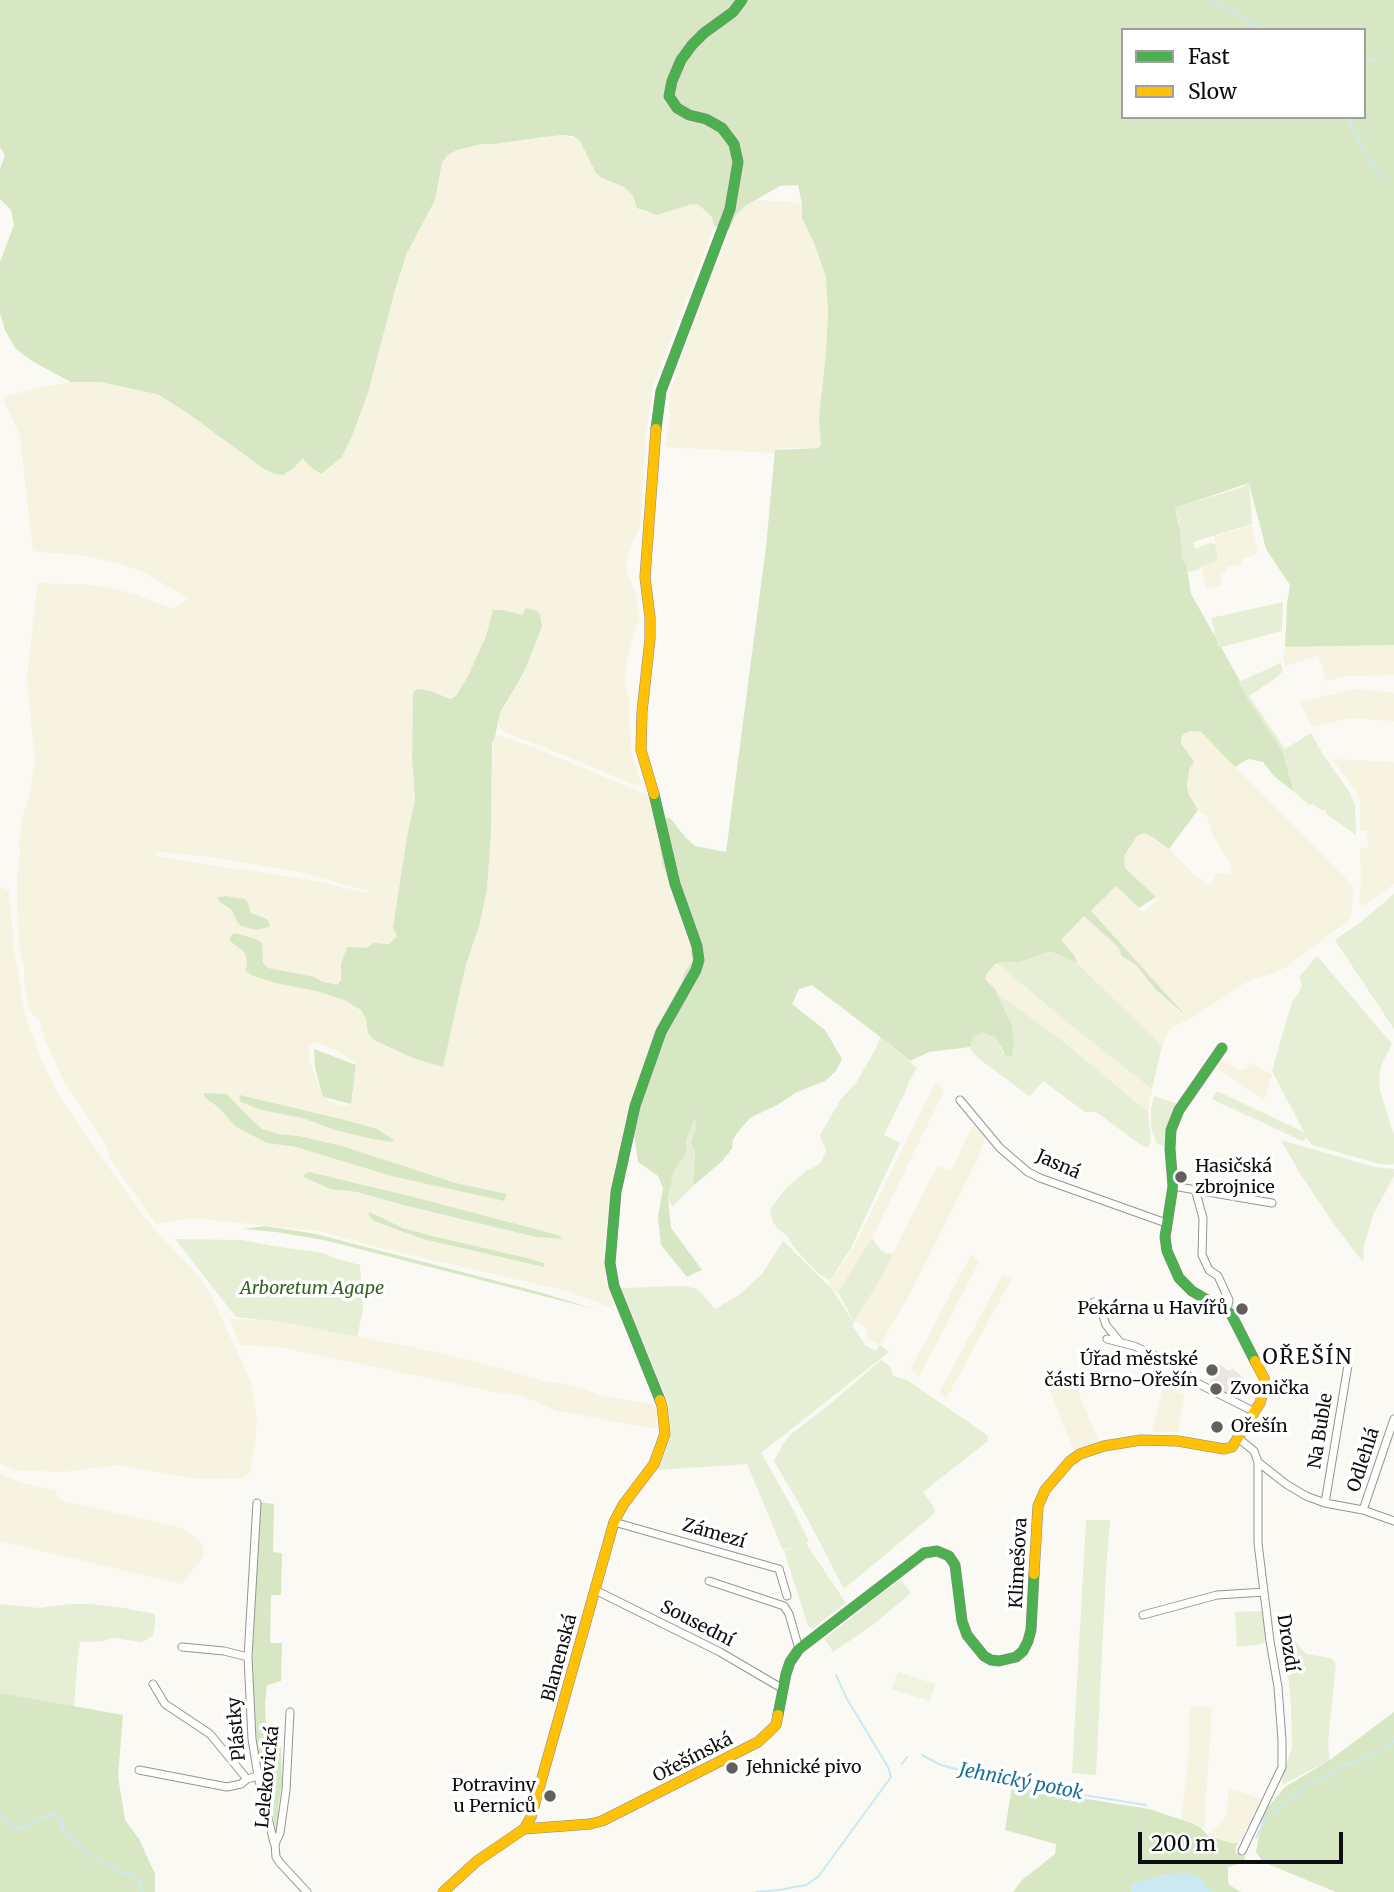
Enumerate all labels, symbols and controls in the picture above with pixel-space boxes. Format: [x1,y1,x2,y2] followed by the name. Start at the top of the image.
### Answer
[1121,28,1366,119] legend
[1188,43,1230,70] text: Fast
[1188,78,1237,105] text: Slow
[1033,1146,1083,1184] street label: Jasná
[1195,1156,1275,1198] place label: Hasičská zbrojnice
[1173,1169,1189,1185] marker: Hasičská zbrojnice
[240,1278,384,1300] park label: Arboretum Agape
[1077,1298,1228,1320] place label: Pekárna u Havířů
[1234,1301,1250,1317] marker: Pekárna u Havířů
[1263,1345,1353,1371] district label: OŘEŠÍN
[1045,1349,1198,1392] place label: Úřad městské části Brno-Ořešín
[1204,1362,1220,1378] marker: Úřad městské části Brno-Ořešín
[1230,1378,1309,1400] place label: Zvonička
[1208,1381,1224,1397] marker: Zvonička
[1304,1392,1338,1470] street label: Na Buble
[1231,1416,1288,1438] place label: Ořešín
[1209,1419,1225,1435] marker: Ořešín
[1343,1425,1385,1495] street label: Odlehlá
[680,1515,748,1553] street label: Zámezí
[1006,1517,1032,1609] street label: Klimešova
[657,1596,737,1652] street label: Sousední
[538,1612,582,1704] street label: Blanenská
[1272,1613,1302,1673] street label: Drozdí
[223,1696,251,1762] street label: Plástky
[252,1725,284,1829] street label: Lelekovická
[650,1729,736,1787] street label: Ořešínská
[746,1757,862,1779] place label: Jehnické pivo
[957,1759,1085,1805] water label: Jehnický potok
[724,1760,740,1776] marker: Jehnické pivo
[452,1775,536,1817] place label: Potraviny u Perniců
[542,1788,558,1804] marker: Potraviny u Perniců
[1142,1818,1347,1862] scale bar
[1151,1830,1216,1857] text: 200 m

